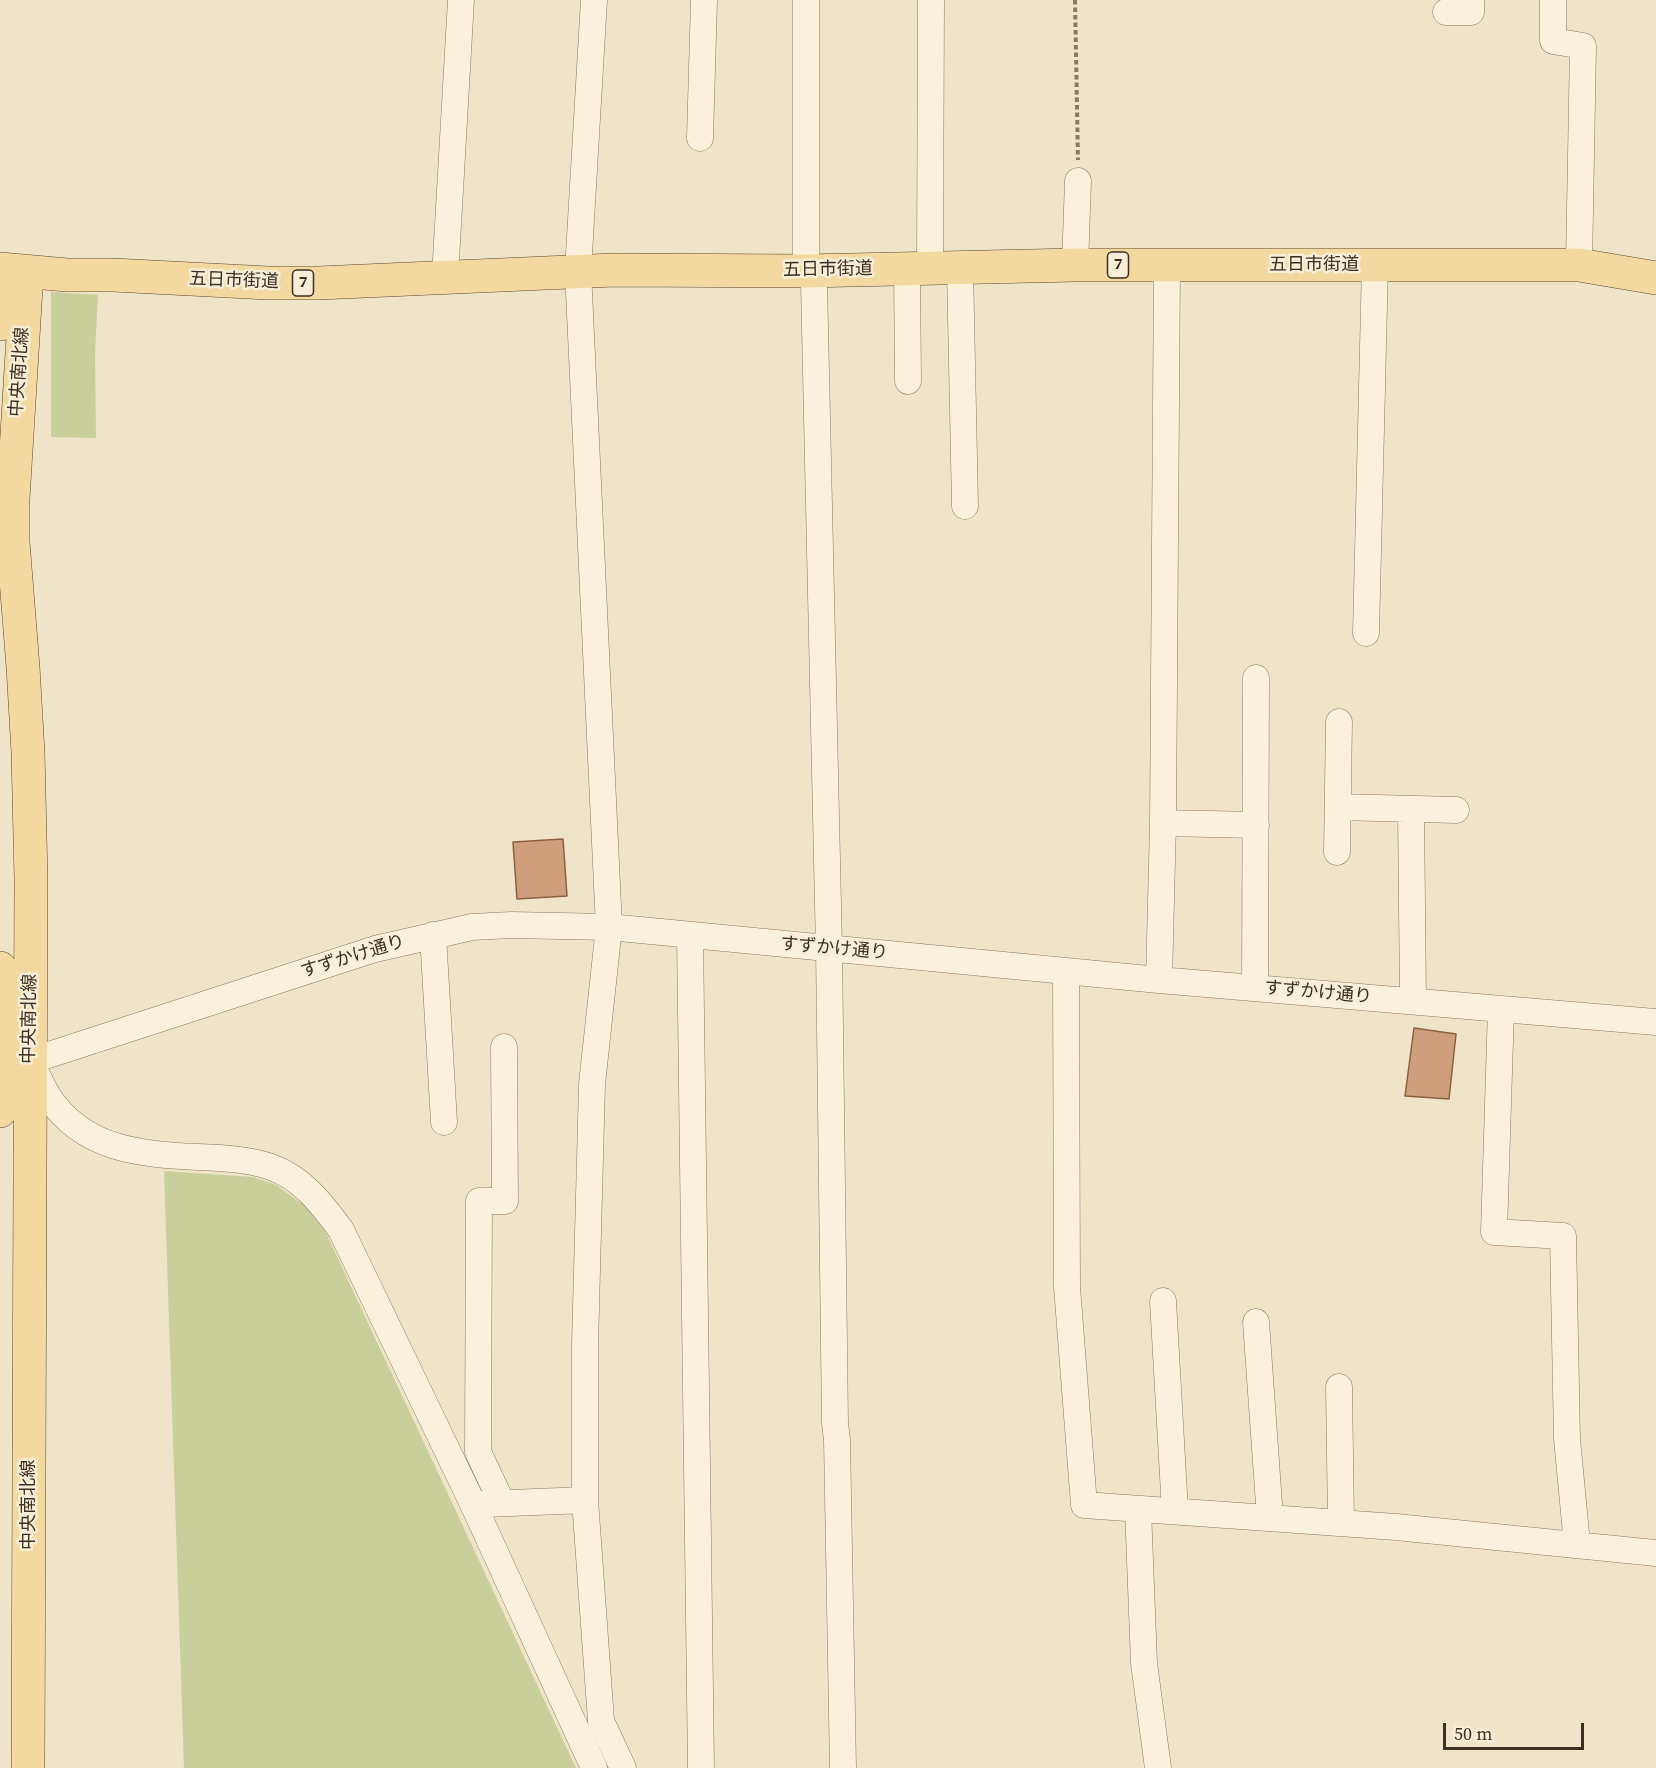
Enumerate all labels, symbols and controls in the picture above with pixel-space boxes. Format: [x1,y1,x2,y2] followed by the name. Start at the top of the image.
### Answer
[1108,252,1128,278] road number: 7
[1269,254,1359,276] street label: 五日市街道
[783,258,873,282] street label: 五日市街道
[189,269,279,293] street label: 五日市街道
[292,270,314,296] road number: 7
[6,326,34,418] street label: 中央南北線
[298,931,408,983] street label: すずかけ通り
[779,934,889,964] street label: すずかけ通り
[18,974,42,1064] street label: 中央南北線
[1263,978,1373,1008] street label: すずかけ通り
[18,1460,40,1550] street label: 中央南北線
[1446,1711,1587,1749] scale bar
[1454,1721,1492,1746] text: 50 m

